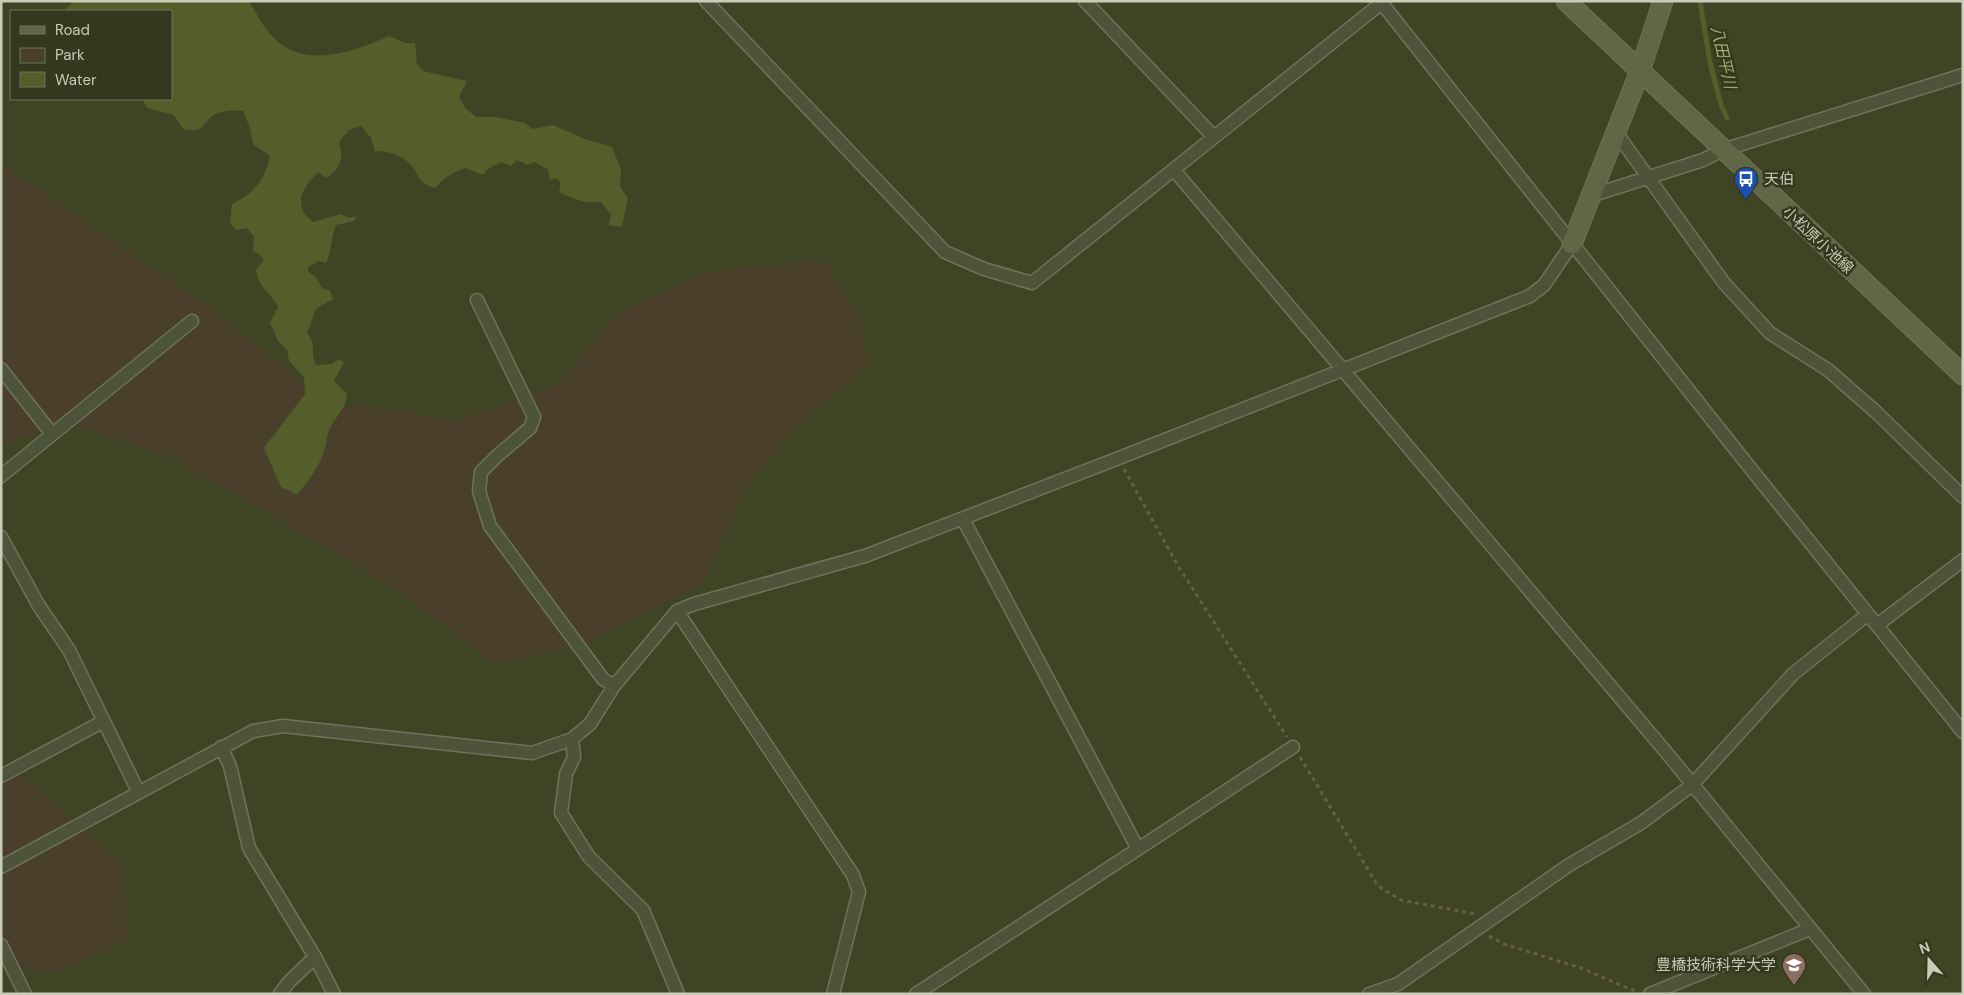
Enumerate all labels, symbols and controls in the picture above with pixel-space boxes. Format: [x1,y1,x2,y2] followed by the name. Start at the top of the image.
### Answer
[10,10,172,100] legend
[55,20,90,40] text: Road
[1706,24,1741,93] water label: 八田平川
[55,45,85,65] text: Park
[55,70,97,90] text: Water
[1733,166,1759,200] bus stop icon: 天伯
[1764,169,1794,189] place label: 天伯
[1778,202,1858,278] street label: 小松原小池線
[1904,935,1954,985] north arrow
[1917,938,1932,958] text: N
[1781,952,1807,986] school or university icon: 豊橋技術科学大学
[1656,955,1776,975] place label: 豊橋技術科学大学

